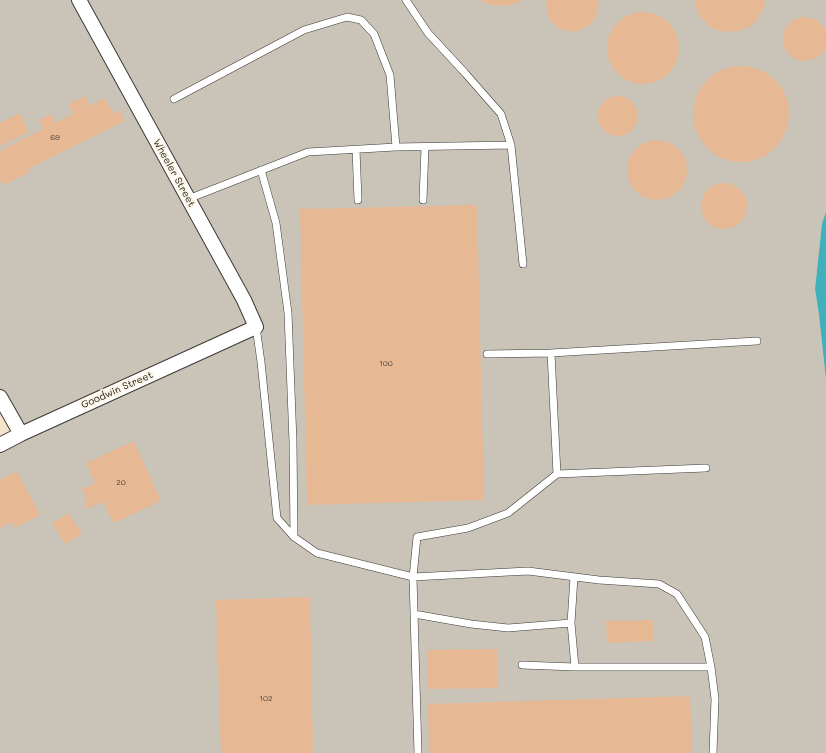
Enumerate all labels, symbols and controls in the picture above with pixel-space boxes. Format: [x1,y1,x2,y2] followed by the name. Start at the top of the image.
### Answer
[50,133,60,143] house number: 69
[150,137,198,209] street label: Wheeler Street
[379,359,393,369] house number: 100
[79,369,155,411] street label: Goodwin Street
[116,478,126,488] house number: 20
[260,694,272,704] house number: 102

